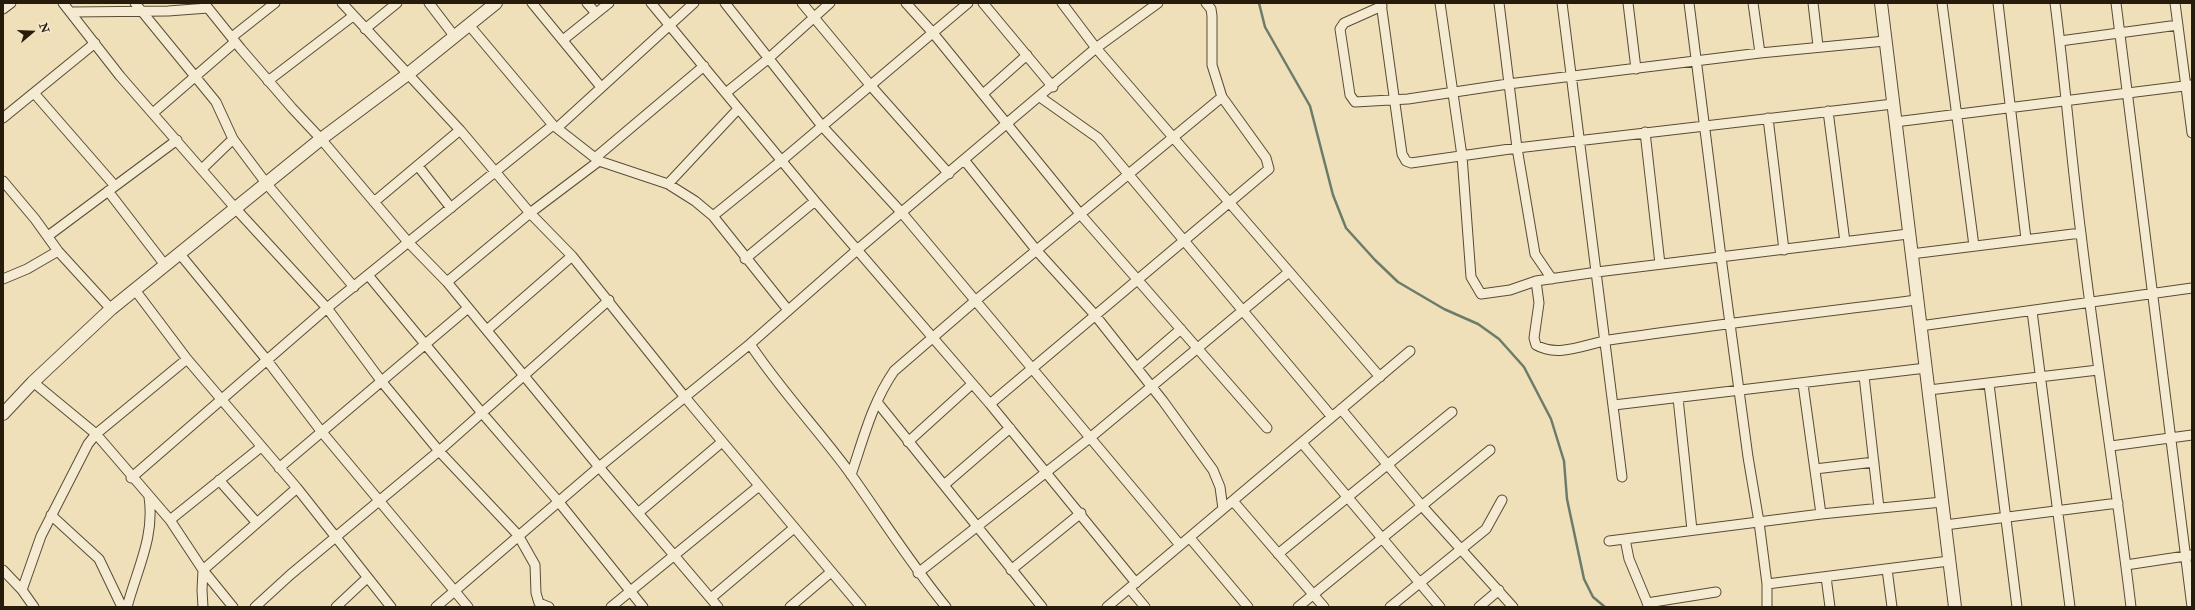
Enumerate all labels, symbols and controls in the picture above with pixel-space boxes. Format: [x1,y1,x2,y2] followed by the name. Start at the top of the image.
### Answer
[12,12,52,52] north arrow
[36,21,52,35] text: N

